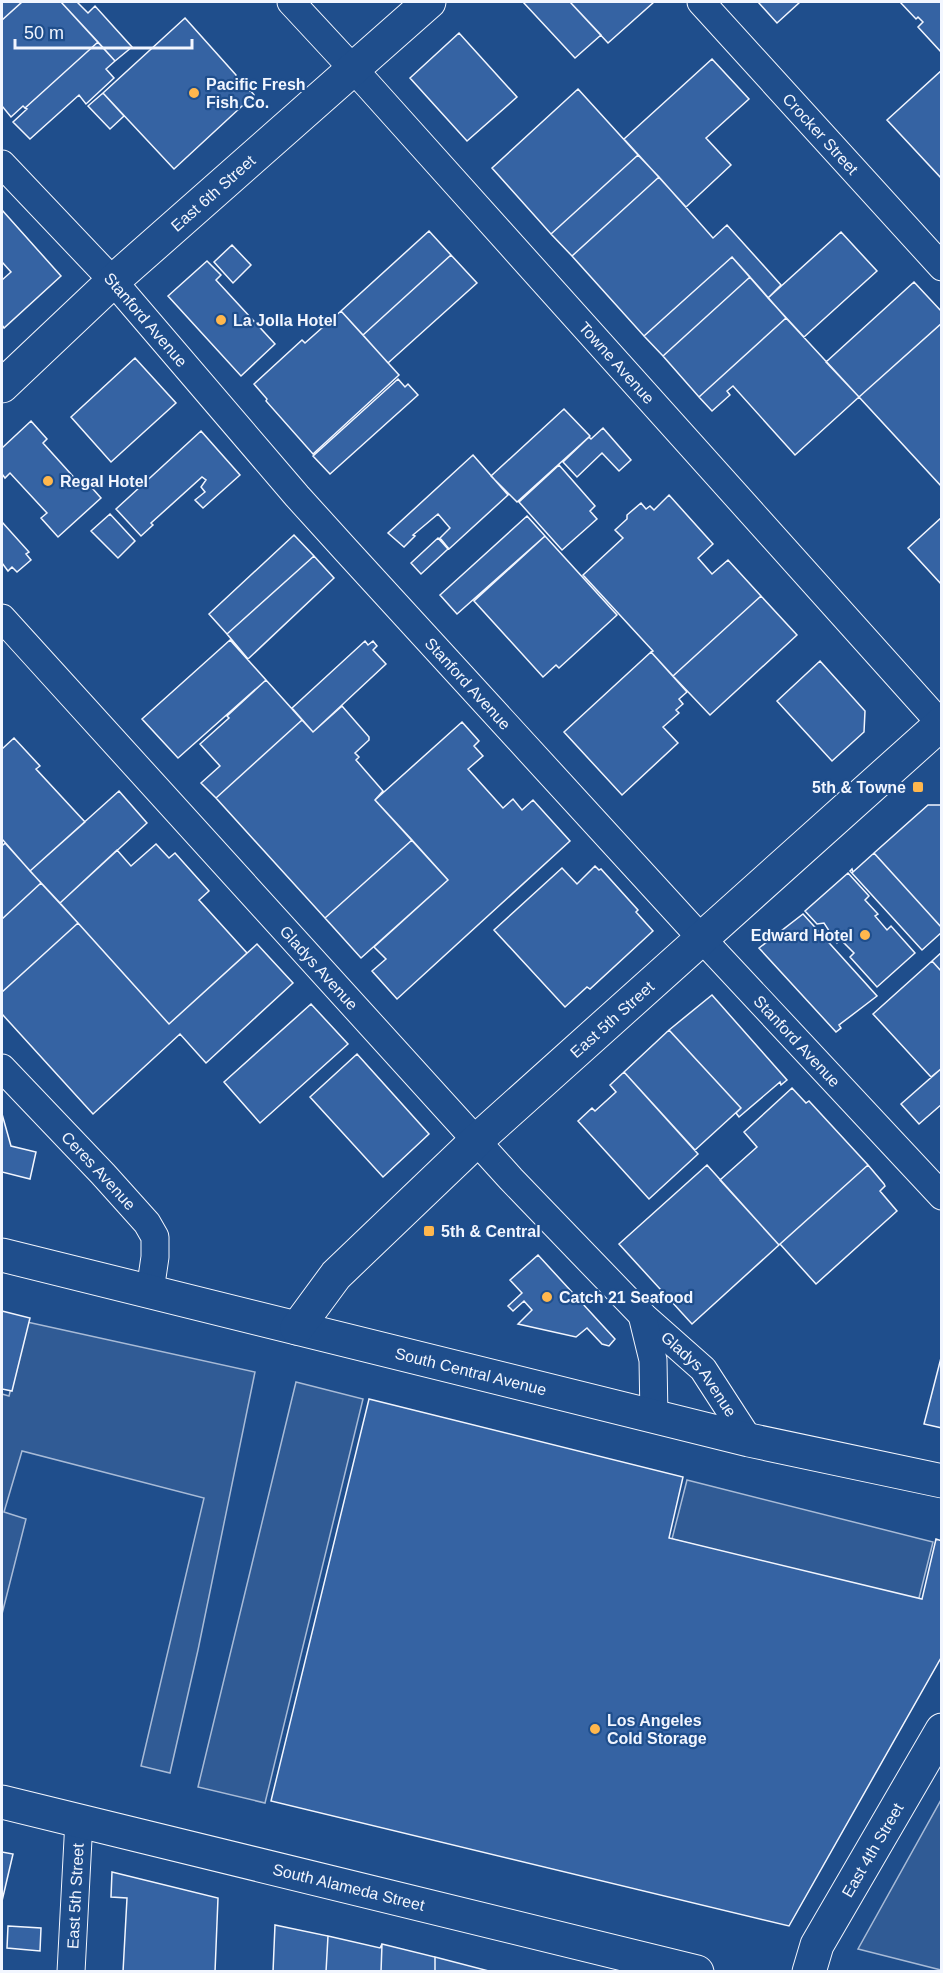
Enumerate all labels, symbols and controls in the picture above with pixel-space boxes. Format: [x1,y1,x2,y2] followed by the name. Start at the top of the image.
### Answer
[15,12,192,50] scale bar
[24,23,64,43] text: 50 m
[206,76,306,111] place label: Pacific Fresh Fish Co.
[187,86,201,100] marker: Pacific Fresh Fish Co.
[779,90,862,178] street label: Crocker Street
[168,151,259,235] street label: East 6th Street
[101,269,191,370] street label: Stanford Avenue
[233,312,337,329] place label: La Jolla Hotel
[214,313,228,327] marker: La Jolla Hotel
[575,319,658,407] street label: Towne Avenue
[60,473,148,490] place label: Regal Hotel
[41,474,55,488] marker: Regal Hotel
[422,634,514,733] street label: Stanford Avenue
[812,779,906,796] place label: 5th & Towne
[911,780,925,794] marker: 5th & Towne
[276,922,361,1013] street label: Gladys Avenue
[751,927,853,944] place label: Edward Hotel
[858,928,872,942] marker: Edward Hotel
[567,978,658,1061] street label: East 5th Street
[750,992,843,1090] street label: Stanford Avenue
[58,1128,139,1213] street label: Ceres Avenue
[441,1223,541,1240] place label: 5th & Central
[422,1224,436,1238] marker: 5th & Central
[559,1289,693,1306] place label: Catch 21 Seafood
[540,1290,554,1304] marker: Catch 21 Seafood
[658,1328,740,1420] street label: Gladys Avenue
[393,1345,548,1399] street label: South Central Avenue
[607,1712,707,1747] place label: Los Angeles Cold Storage
[588,1722,602,1736] marker: Los Angeles Cold Storage
[839,1800,907,1900] street label: East 4th Street
[64,1842,87,1949] street label: East 5th Street
[271,1861,427,1914] street label: South Alameda Street

